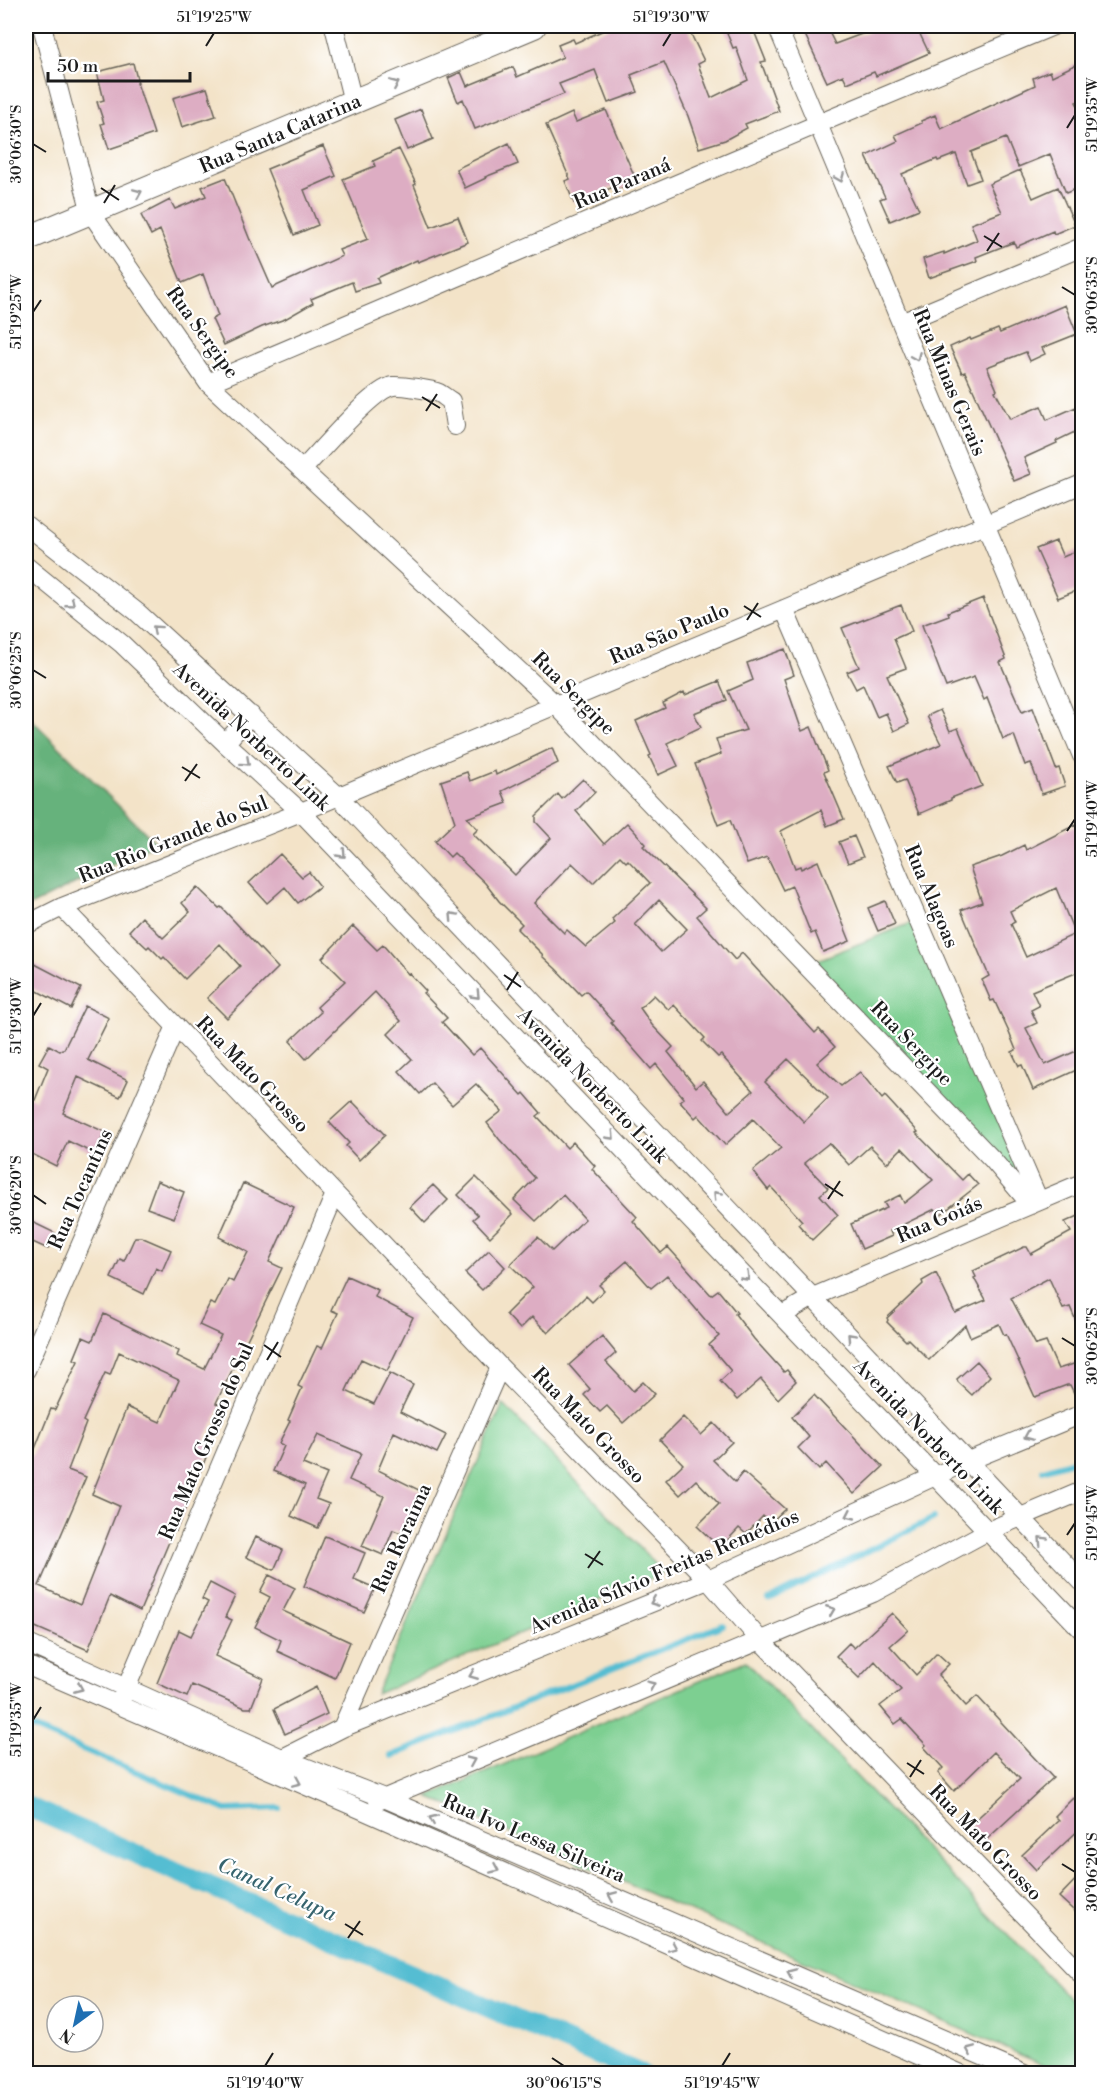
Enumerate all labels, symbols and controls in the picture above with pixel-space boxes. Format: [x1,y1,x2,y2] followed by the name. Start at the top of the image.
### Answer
[177,8,252,27] text: 51°19'25"W
[633,8,710,27] text: 51°19'30"W
[48,45,190,83] scale bar
[57,55,99,78] text: 50 m
[1083,77,1102,152] text: 51°19'35"W
[389,79,400,91] one-way arrow
[196,89,366,180] street label: Rua Santa Catarina
[7,105,26,183] text: 30°06'30"S
[570,152,676,216] street label: Rua Paraná
[833,171,845,182] one-way arrow
[132,188,143,200] one-way arrow
[1083,256,1102,334] text: 30°06'35"S
[7,274,26,349] text: 51°19'25"W
[160,282,244,384] street label: Rua Sergipe
[906,305,991,460] street label: Rua Minas Gerais
[909,351,921,362] one-way arrow
[64,595,75,606] one-way arrow
[606,598,733,671] street label: Rua São Paulo
[152,625,162,636] one-way arrow
[7,631,26,709] text: 30°06'25"S
[526,647,620,741] street label: Rua Sergipe
[166,657,336,818] street label: Avenida Norberto Link
[239,755,250,766] one-way arrow
[1083,780,1102,857] text: 51°19'40"W
[75,791,272,890] street label: Rua Rio Grande do Sul
[898,841,964,952] street label: Rua Alagoas
[334,846,345,857] one-way arrow
[449,913,460,924] one-way arrow
[7,977,26,1054] text: 51°19'30"W
[469,988,480,999] one-way arrow
[864,996,957,1092] street label: Rua Sergipe
[511,1003,674,1170] street label: Avenida Norberto Link
[190,1011,314,1139] street label: Rua Mato Grosso
[44,1125,119,1254] street label: Rua Tocantins
[604,1129,615,1140] one-way arrow
[7,1155,26,1235] text: 30°06'20"S
[893,1191,986,1250] street label: Rua Goiás
[713,1192,724,1203] one-way arrow
[738,1270,749,1281] one-way arrow
[1083,1307,1102,1385] text: 30°06'25"S
[847,1333,858,1344] one-way arrow
[154,1339,260,1544] street label: Rua Mato Grosso do Sul
[847,1354,1010,1521] street label: Avenida Norberto Link
[526,1362,650,1490] street label: Rua Mato Grosso
[1024,1429,1035,1441] one-way arrow
[367,1479,438,1597] street label: Rua Roraima
[1083,1485,1102,1561] text: 51°19'45"W
[525,1504,803,1641] street label: Avenida Sílvio Freitas Remédios
[846,1508,857,1520] one-way arrow
[1039,1536,1050,1547] one-way arrow
[649,1595,660,1607] one-way arrow
[825,1605,836,1617] one-way arrow
[468,1668,479,1680] one-way arrow
[645,1680,656,1692] one-way arrow
[73,1681,84,1693] one-way arrow
[7,1682,26,1757] text: 51°19'35"W
[465,1756,476,1768] one-way arrow
[291,1775,302,1787] one-way arrow
[923,1779,1047,1907] street label: Rua Mato Grosso
[438,1790,629,1890] street label: Rua Ivo Lessa Silveira
[428,1814,439,1826] one-way arrow
[1083,1832,1102,1912] text: 30°06'20"S
[213,1852,340,1928] water label: Canal Celupa
[488,1861,499,1873] one-way arrow
[608,1891,619,1903] one-way arrow
[667,1940,678,1952] one-way arrow
[787,1968,798,1980] one-way arrow
[45,1994,105,2054] north arrow
[56,2024,78,2048] text: N
[966,2046,977,2058] one-way arrow
[227,2074,304,2093] text: 51°19'40"W
[526,2074,602,2093] text: 30°06'15"S
[684,2074,760,2093] text: 51°19'45"W

